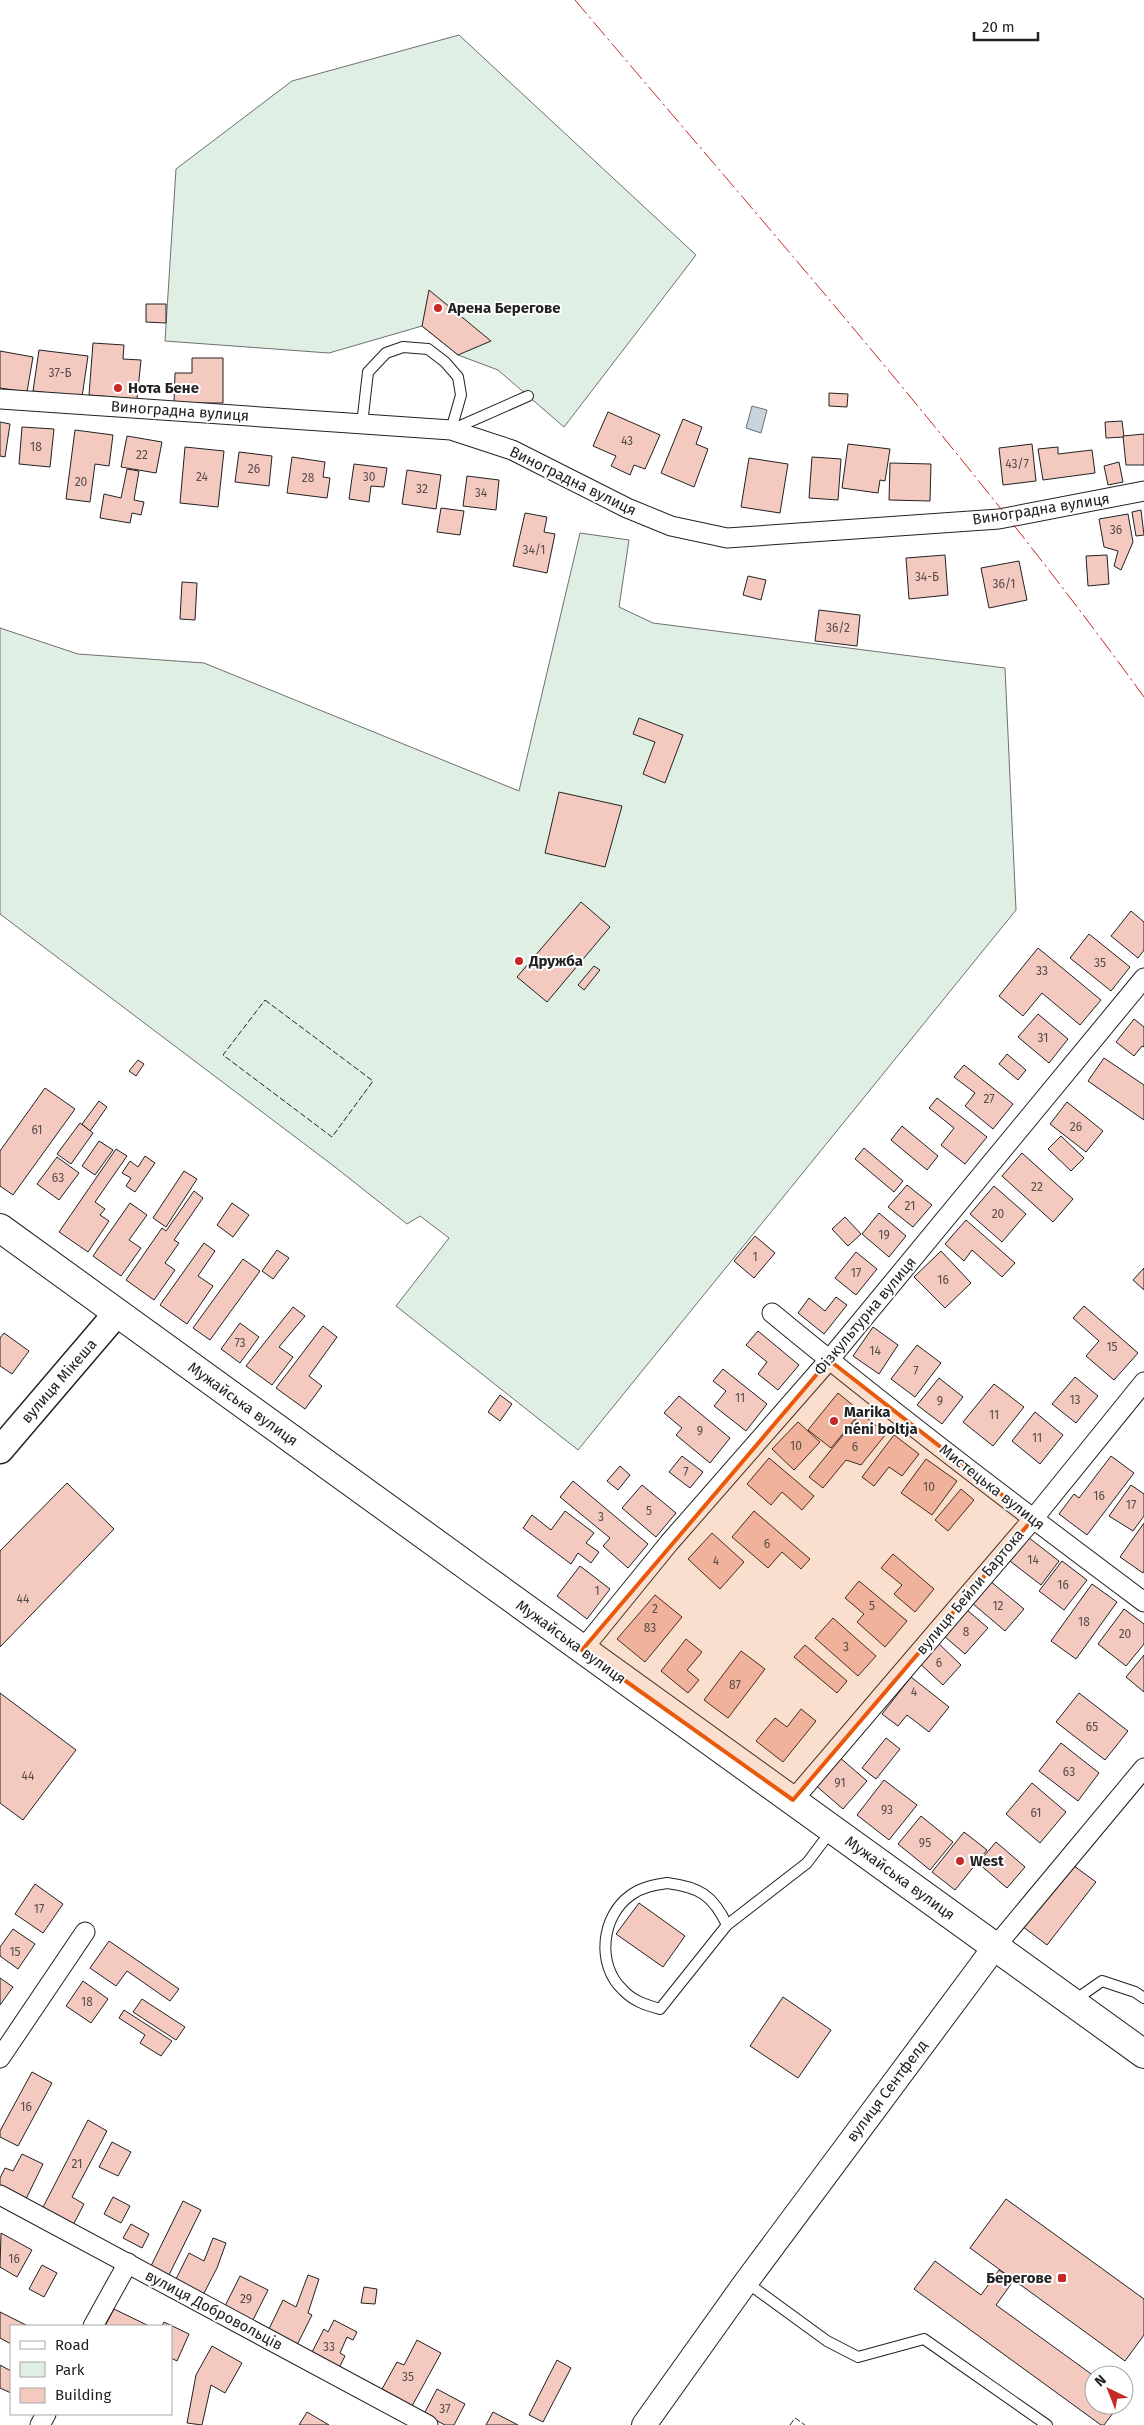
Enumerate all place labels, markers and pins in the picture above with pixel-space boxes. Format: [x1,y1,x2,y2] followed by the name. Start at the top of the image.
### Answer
[447,299,561,317] place label: Арена Берегове
[432,302,444,314] marker: Арена Берегове
[128,379,199,397] place label: Нота Бене
[112,382,124,394] marker: Нота Бене
[528,952,583,970] place label: Дружба
[513,955,525,967] marker: Дружба
[844,1403,918,1438] place label: Marika néni boltja
[828,1415,840,1427] marker: Marika néni boltja
[970,1852,1004,1870] place label: West
[954,1855,966,1867] marker: West
[986,2269,1052,2287] place label: Берегове
[1056,2272,1068,2284] marker: Берегове

